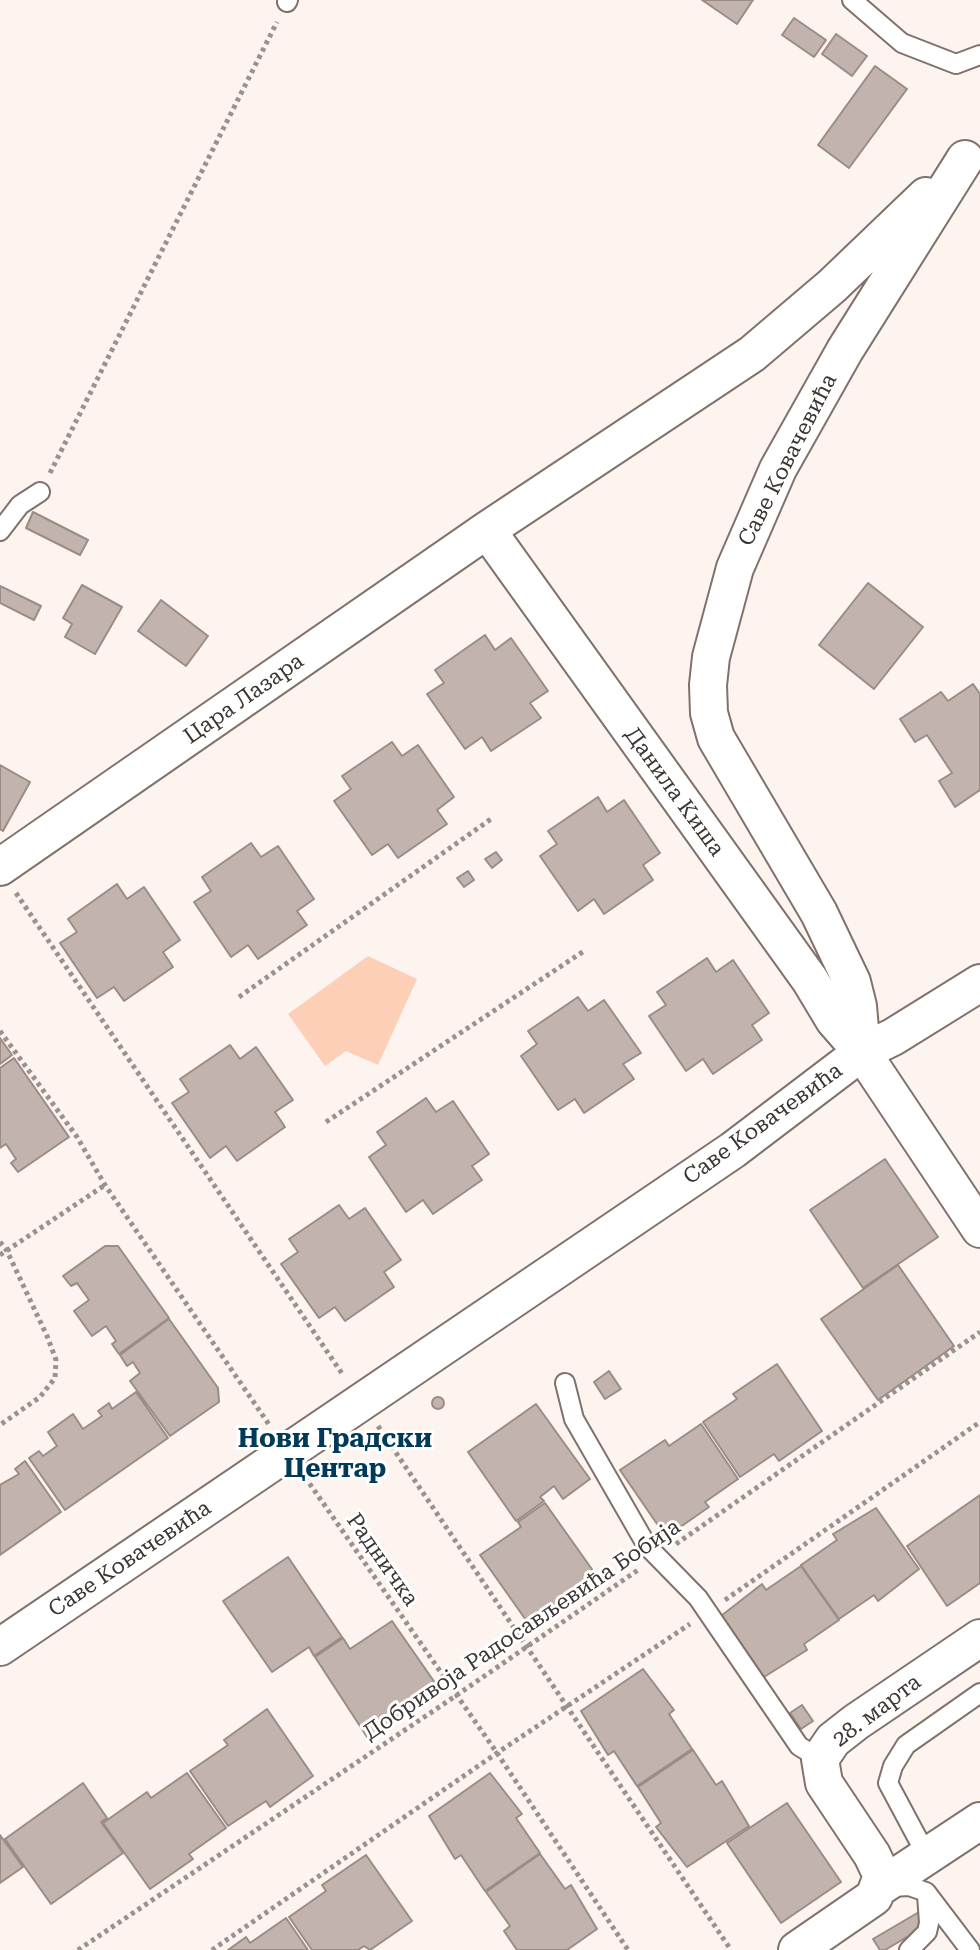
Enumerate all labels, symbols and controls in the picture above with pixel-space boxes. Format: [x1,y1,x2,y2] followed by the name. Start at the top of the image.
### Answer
[733,369,843,551] street label: Саве Ковачевића
[179,648,309,750] street label: Цара Лазара
[618,722,730,862] street label: Данила Киша
[678,1057,848,1191] street label: Саве Ковачевића
[238,1423,432,1484] district label: Нови Градски Центар
[44,1495,216,1623] street label: Саве Ковачевића
[340,1508,424,1612] street label: Радничка
[358,1514,686,1746] street label: Добривоја Радосављевића Бобија
[828,1669,926,1753] street label: 28. марта

